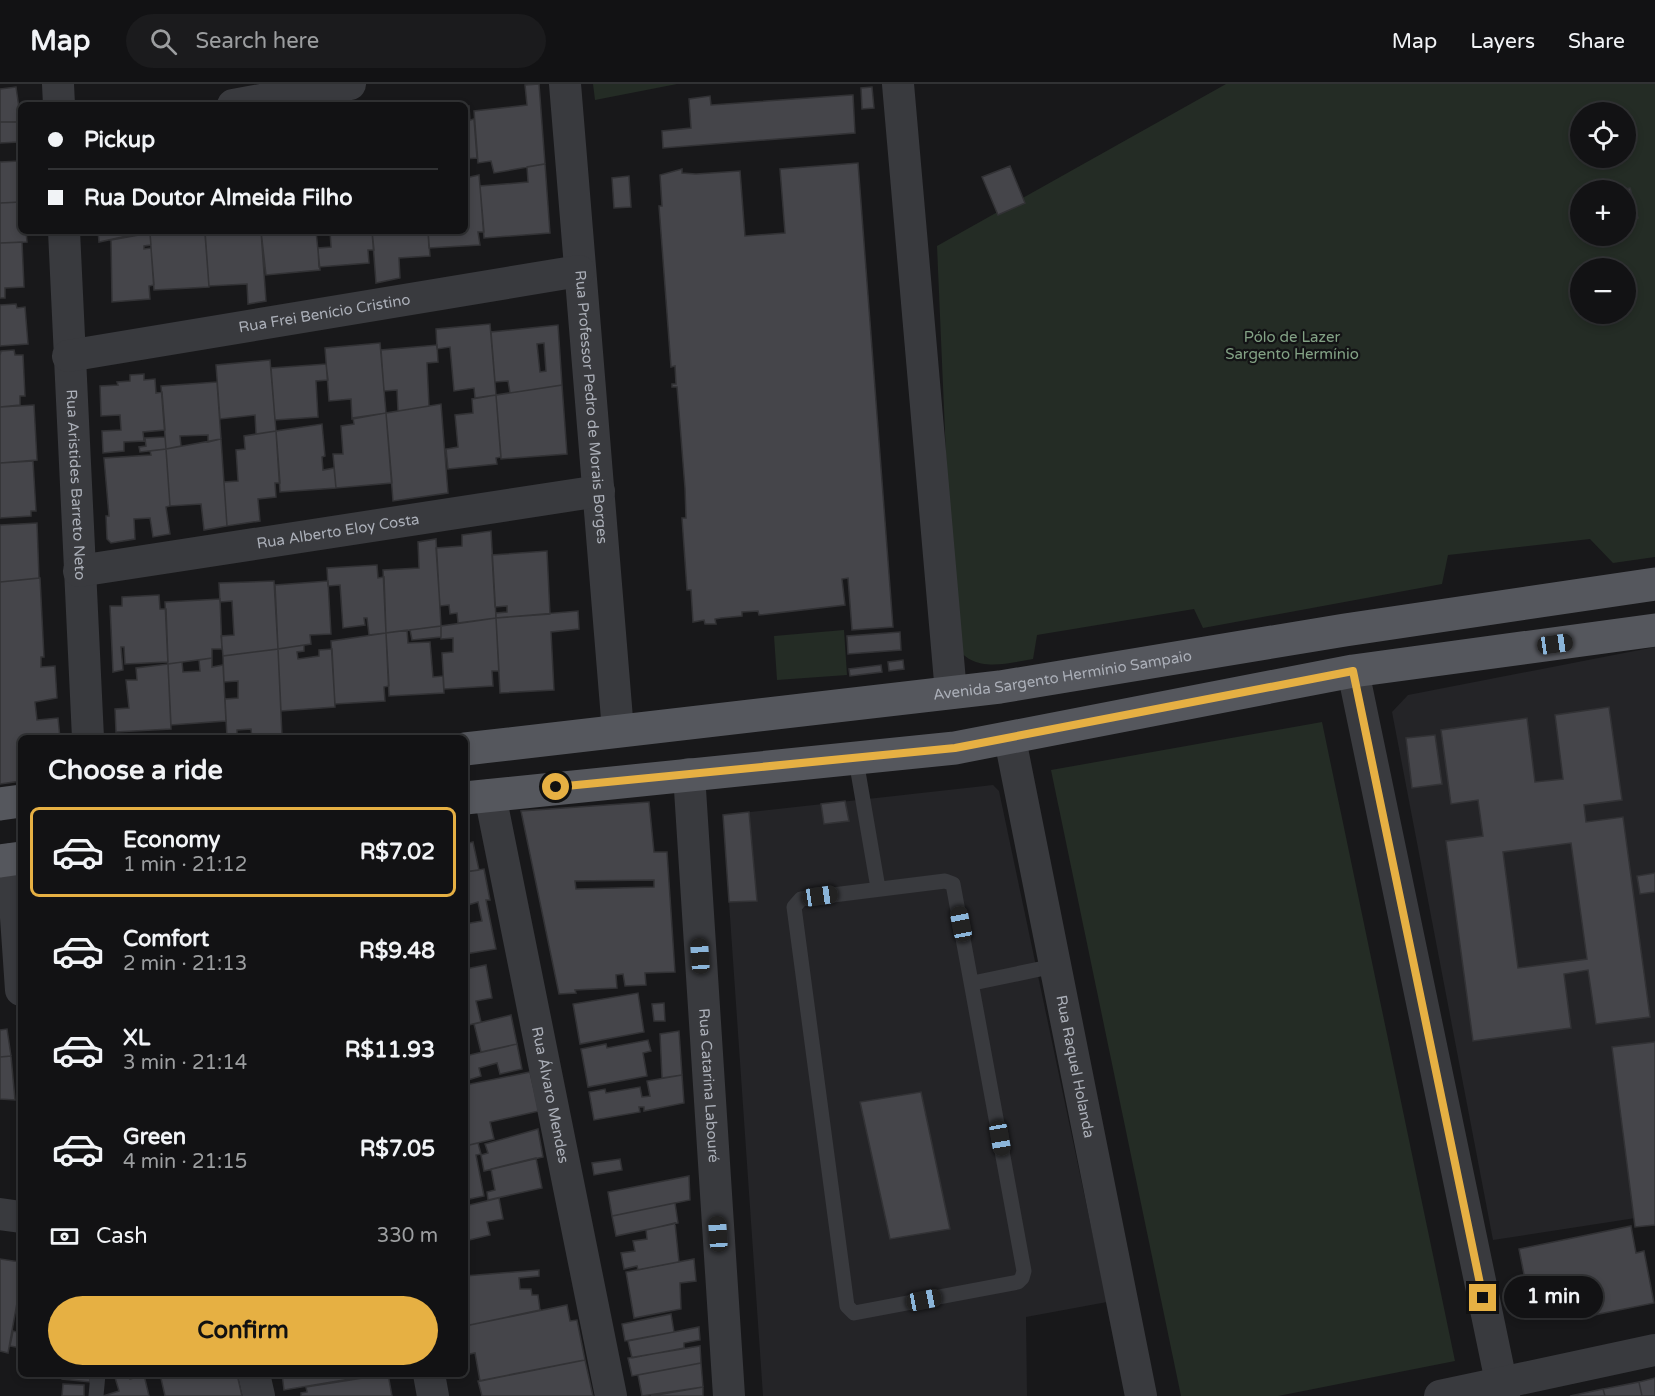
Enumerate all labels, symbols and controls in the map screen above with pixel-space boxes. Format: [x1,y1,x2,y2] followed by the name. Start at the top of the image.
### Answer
[126,14,546,68] search box
[30,24,90,58] text: Map
[147,25,180,58] icon: search
[195,28,319,54] text: Search here
[1392,29,1437,54] text: Map
[1470,29,1535,54] text: Layers
[1568,29,1625,54] text: Share
[1570,102,1636,324] map controls
[1570,102,1636,168] button: locate
[84,127,155,153] text: Pickup
[1570,180,1636,246] button: +
[84,185,353,211] text: Rua Doutor Almeida Filho
[1570,258,1636,324] button: −
[571,269,612,544] street label: Rua Professor Pedro de Morais Borges
[237,290,412,336] street label: Rua Frei Benício Cristino
[1225,328,1359,363] park label: Pólo de Lazer Sargento Hermínio
[63,389,90,580] street label: Rua Aristides Barreto Neto
[255,510,421,553] street label: Rua Alberto Eloy Costa
[1536,633,1574,655] car
[932,646,1193,704] street label: Avenida Sargento Hermínio Sampaio
[48,754,223,787] text: Choose a ride
[542,773,569,800] route start
[51,825,105,879] icon: car
[123,827,220,853] text: Economy
[360,839,435,865] text: R$7.02
[123,853,247,877] text: 1 min · 21:12
[801,885,839,907] car
[949,905,973,943] car
[51,924,105,978] icon: car
[123,926,209,952] text: Comfort
[690,937,710,975] car
[359,938,435,964] text: R$9.48
[123,952,247,976] text: 2 min · 21:13
[1052,993,1098,1140] street label: Rua Raquel Holanda
[695,1008,723,1163] street label: Rua Catarina Labouré
[51,1023,105,1077] icon: car
[123,1025,150,1051] text: XL
[528,1025,573,1165] street label: Rua Álvaro Mendes
[345,1037,435,1063] text: R$11.93
[123,1051,247,1075] text: 3 min · 21:14
[988,1119,1012,1157] car
[51,1122,105,1176] icon: car
[123,1124,186,1150] text: Green
[360,1136,435,1162] text: R$7.05
[123,1150,247,1174] text: 4 min · 21:15
[708,1215,728,1253] car
[48,1220,81,1253] icon: cash
[96,1223,148,1249] text: Cash
[377,1224,438,1248] text: 330 m
[1504,1277,1603,1319] callout: 1 min
[1469,1284,1496,1311] route end
[1527,1285,1580,1309] text: 1 min
[905,1288,943,1312] car
[48,1296,438,1365] button: Confirm

